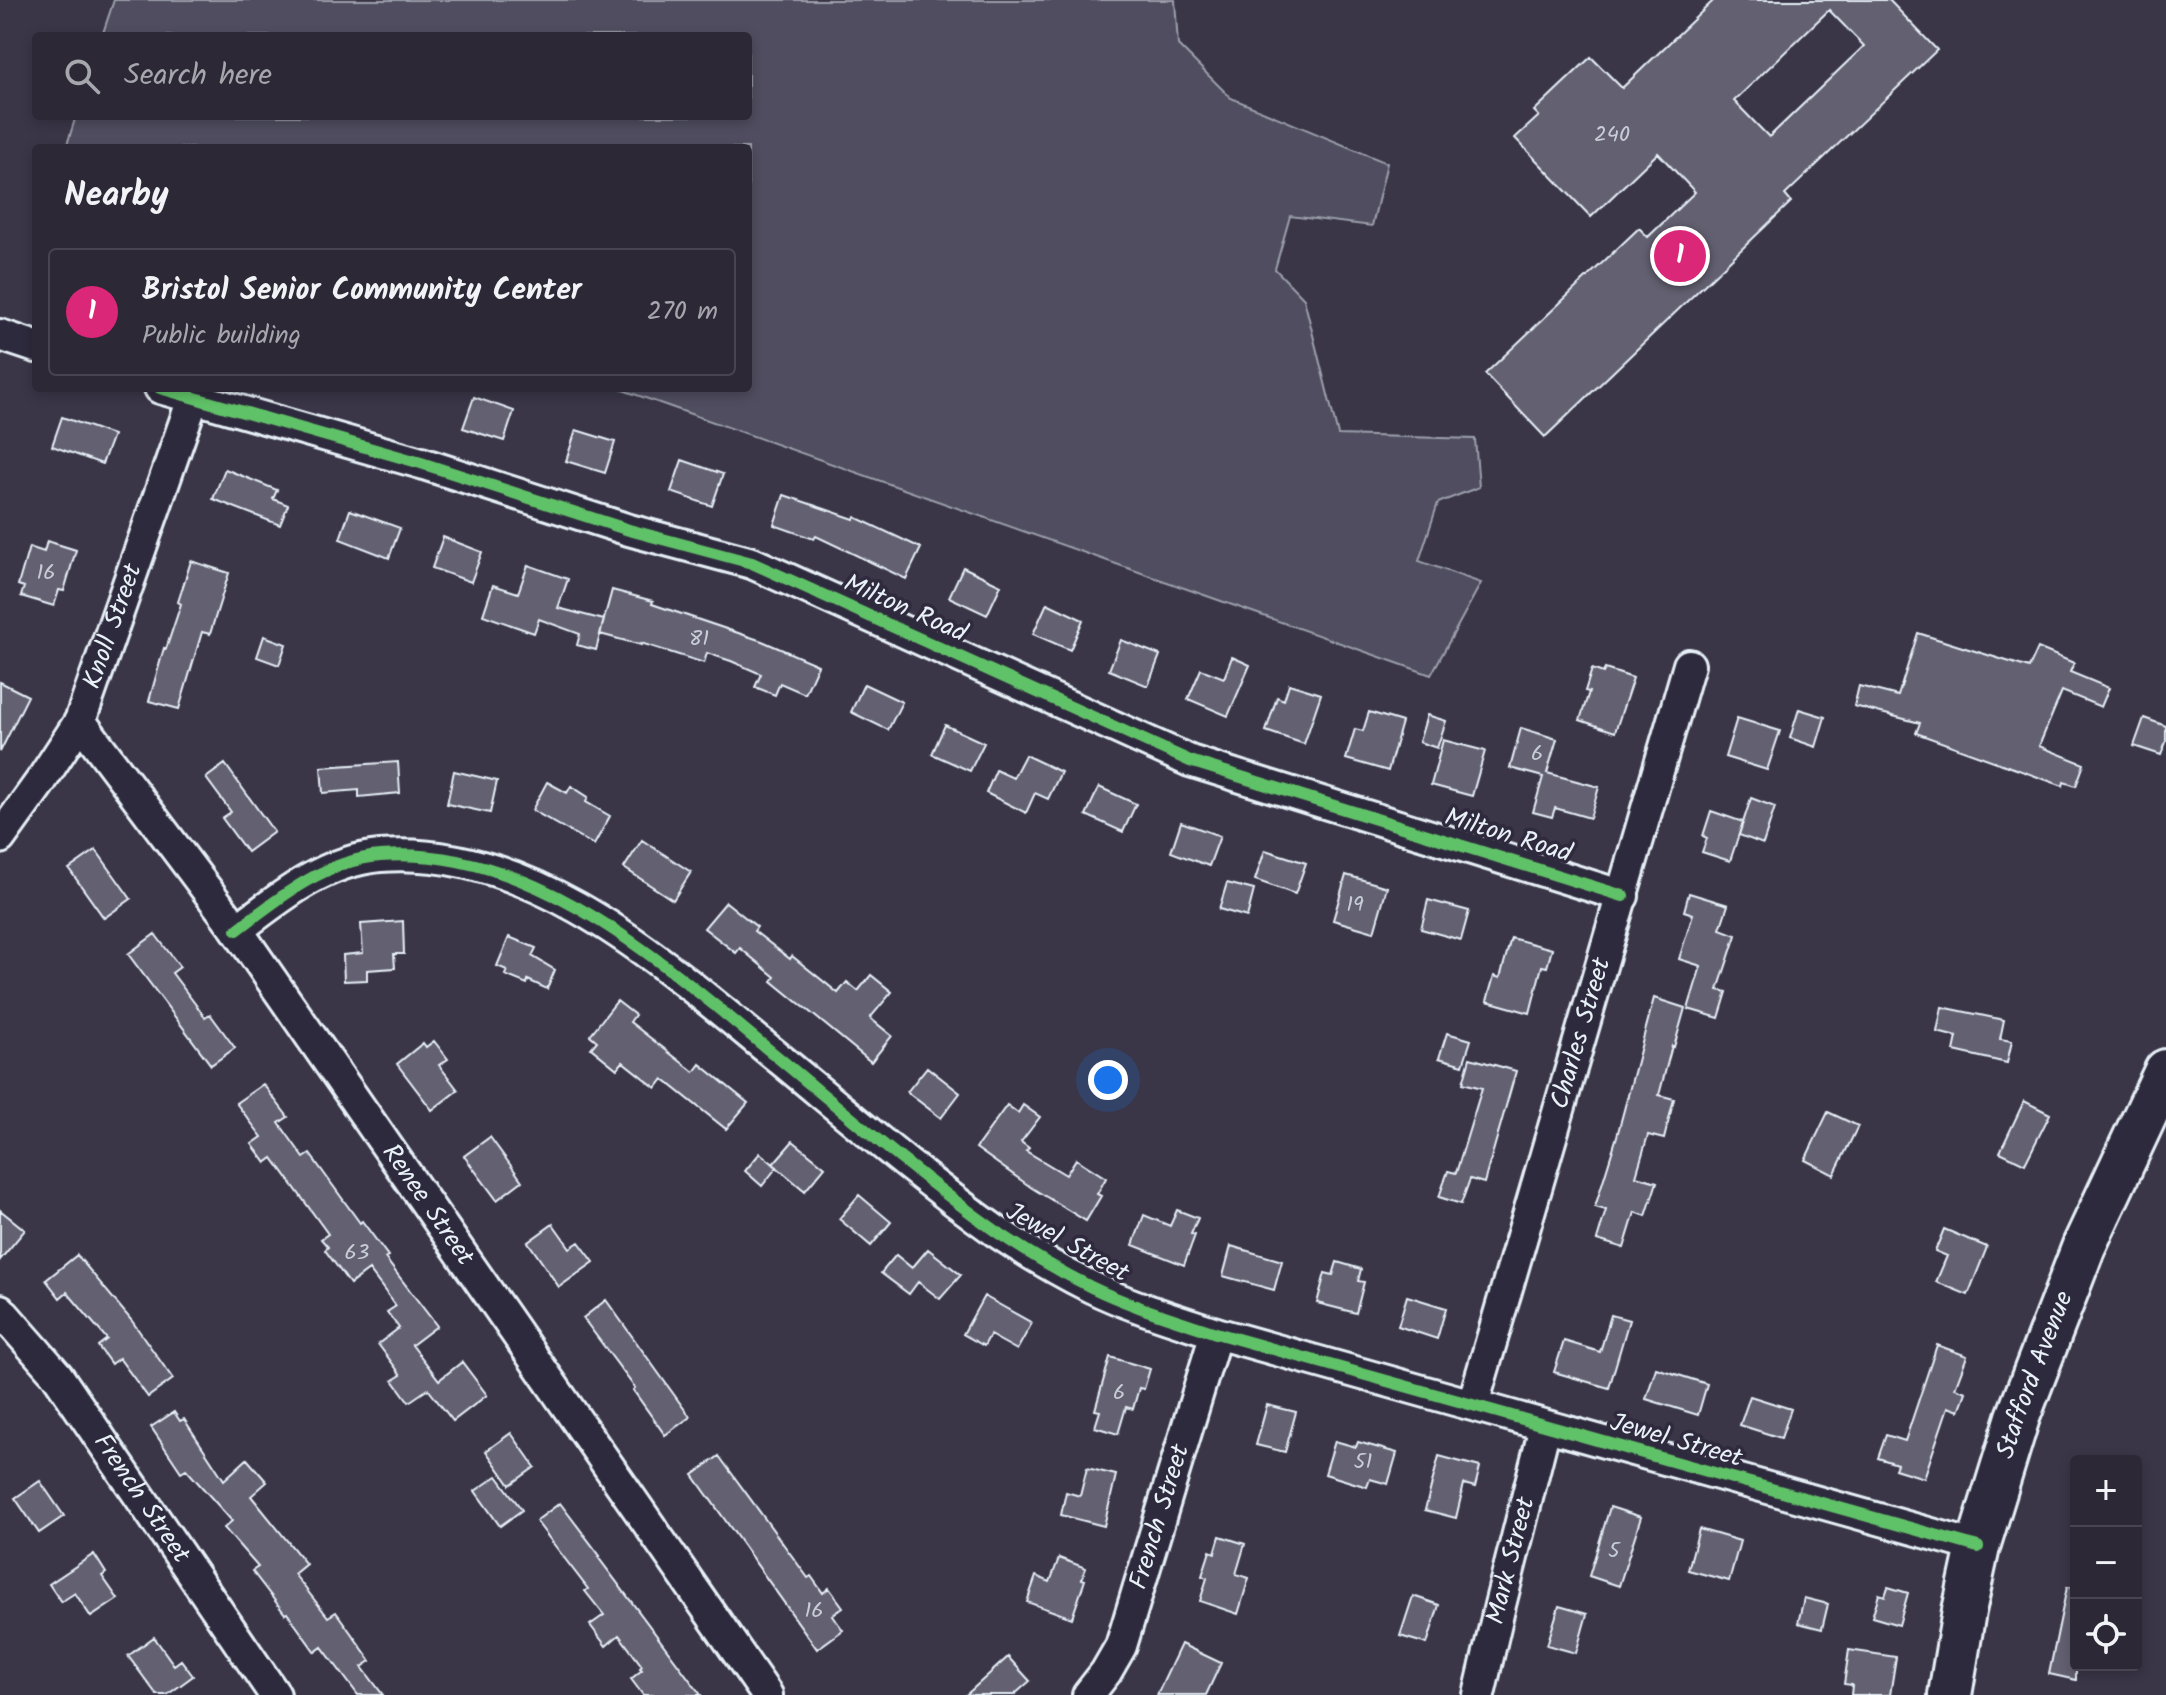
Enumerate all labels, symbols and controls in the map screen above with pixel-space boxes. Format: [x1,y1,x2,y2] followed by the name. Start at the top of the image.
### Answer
[32,32,752,120] search box
[124,52,272,100] text: Search here
[60,54,104,98] icon: search
[1594,118,1630,153] house number: 240
[64,169,169,223] text: Nearby
[1654,226,1706,286] pin: 1
[142,267,582,315] text: Bristol Senior Community Center
[88,291,96,333] text: 1
[647,291,718,333] text: 270 m
[142,315,301,357] text: Public building
[36,556,56,591] house number: 16
[72,557,155,695] street label: Knoll Street
[836,563,974,655] street label: Milton Road
[689,622,709,657] house number: 81
[1531,737,1543,772] house number: 6
[1439,797,1578,876] street label: Milton Road
[1346,888,1364,923] house number: 19
[1539,952,1624,1114] street label: Charles Street
[1088,1060,1128,1100] your location
[370,1135,485,1276] street label: Renee Street
[997,1192,1137,1295] street label: Jewel Street
[345,1236,369,1271] house number: 63
[1985,1285,2086,1464] street label: Stafford Avenue
[1113,1376,1125,1411] house number: 6
[1605,1402,1748,1480] street label: Jewel Street
[82,1425,201,1573] street label: French Street
[1118,1438,1202,1595] street label: French Street
[1354,1445,1372,1480] house number: 51
[2070,1455,2142,1671] map controls
[2070,1455,2142,1527] button: +
[1475,1492,1548,1629] street label: Mark Street
[2070,1527,2142,1599] button: −
[1608,1534,1621,1569] house number: 5
[804,1594,824,1629] house number: 16
[2070,1599,2142,1671] button: locate

